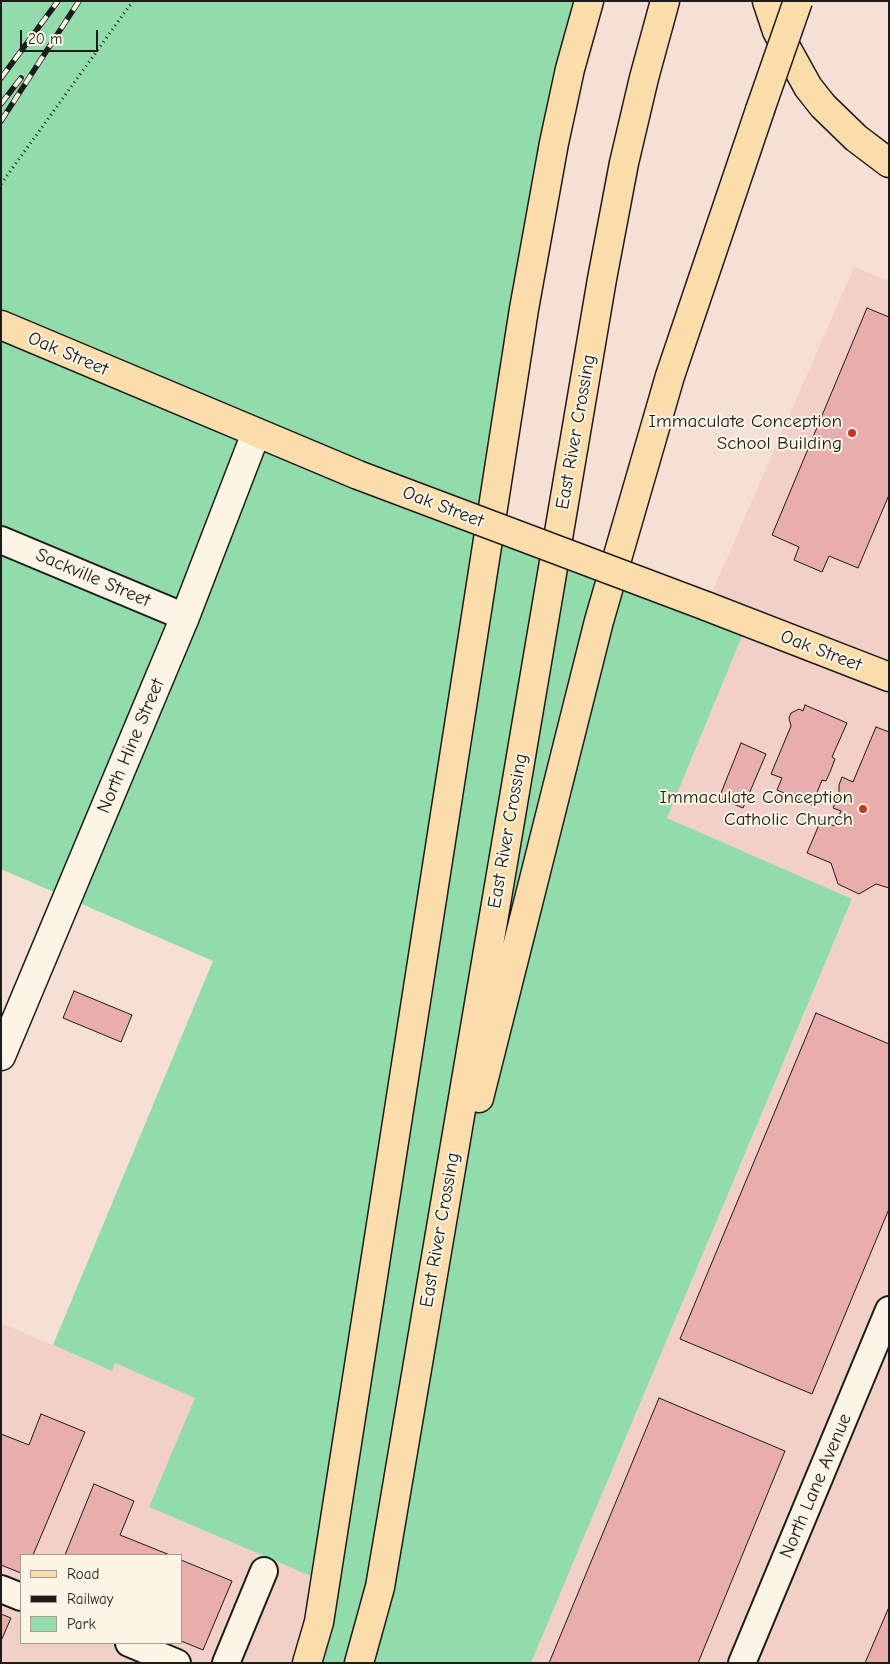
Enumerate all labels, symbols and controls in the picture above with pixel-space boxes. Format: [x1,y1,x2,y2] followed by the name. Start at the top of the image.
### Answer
[22,20,100,52] scale bar
[28,30,62,48] text: 20 m
[24,327,112,381] street label: Oak Street
[551,353,601,511] street label: East River Crossing
[649,411,842,455] place label: Immaculate Conception School Building
[846,427,858,439] marker: Immaculate Conception School Building
[399,481,487,533] street label: Oak Street
[32,544,154,612] street label: Sackville Street
[777,625,865,677] street label: Oak Street
[92,675,170,817] street label: North Hine Street
[483,752,533,910] street label: East River Crossing
[660,787,853,831] place label: Immaculate Conception Catholic Church
[857,803,869,815] marker: Immaculate Conception Catholic Church
[415,1151,465,1309] street label: East River Crossing
[775,1410,857,1562] street label: North Lane Avenue
[20,1554,182,1644] legend
[67,1565,99,1583] text: Road
[67,1590,113,1608] text: Railway
[67,1615,96,1633] text: Park

